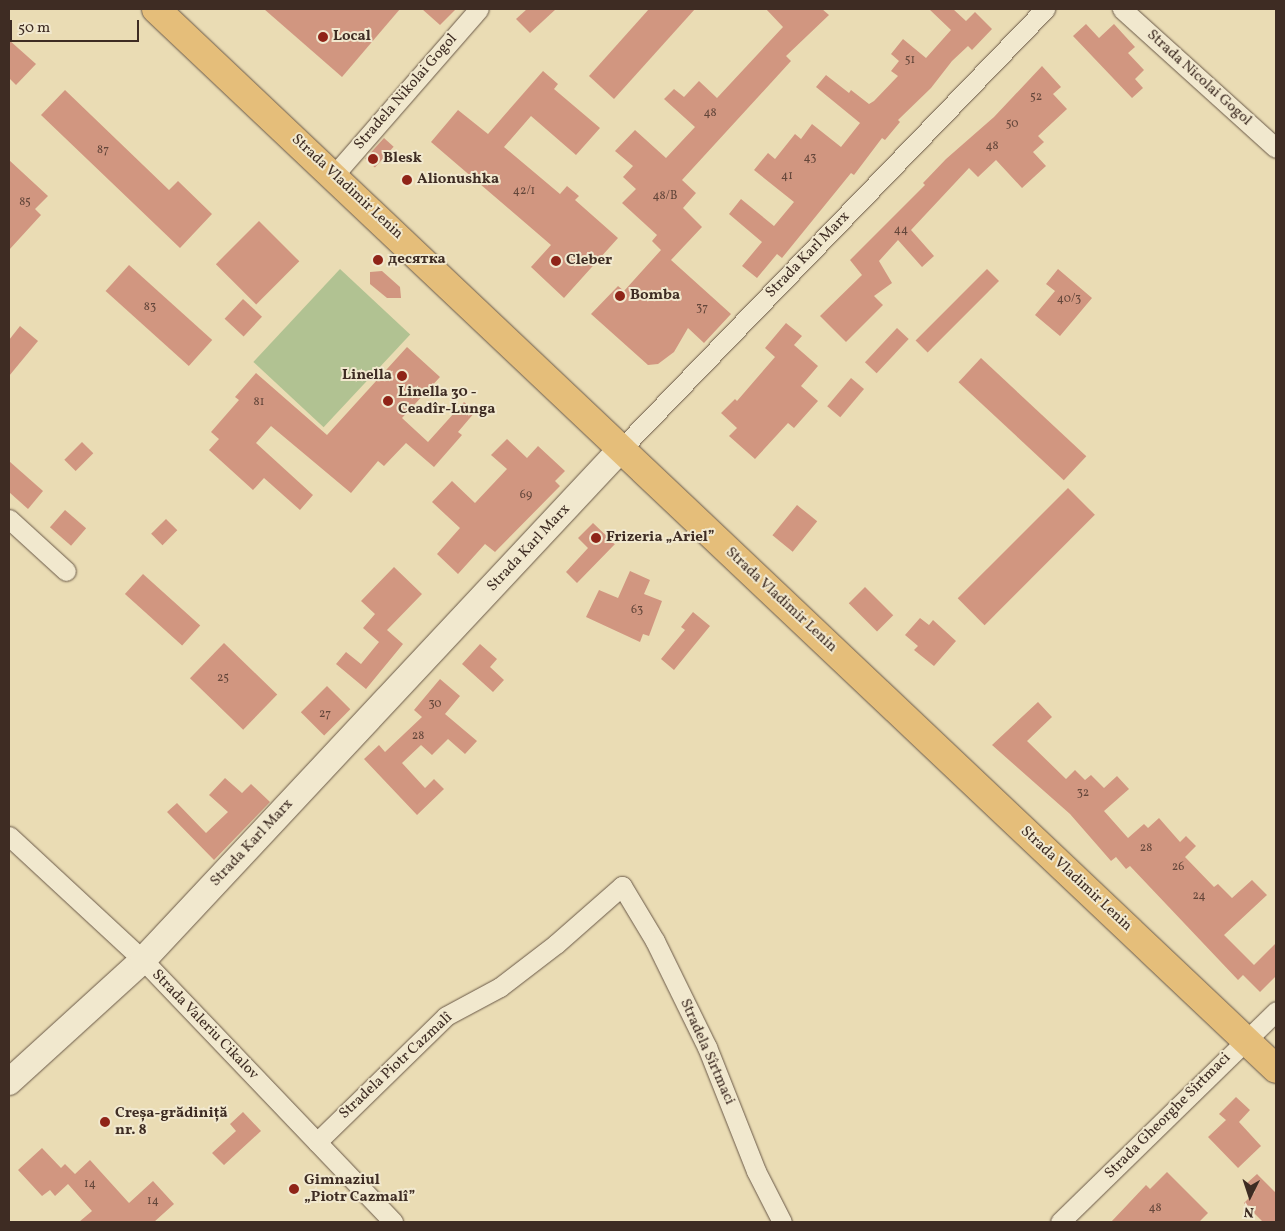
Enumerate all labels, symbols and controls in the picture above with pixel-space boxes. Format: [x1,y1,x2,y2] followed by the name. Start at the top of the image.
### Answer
[12,10,141,42] scale bar
[18,18,50,39] text: 50 m
[1143,26,1255,130] street label: Strada Nicolai Gogol
[333,28,371,46] place label: Local
[351,30,461,154] street label: Stradela Nikolai Gogol
[317,31,329,43] marker: Local
[905,54,915,68] house number: 51
[1030,91,1042,105] house number: 52
[703,107,717,121] house number: 48
[1006,118,1018,132] house number: 50
[287,131,407,243] street label: Strada Vladimir Lenin
[985,140,999,154] house number: 48
[97,144,109,158] house number: 87
[383,150,422,168] place label: Blesk
[804,152,816,166] house number: 43
[367,153,379,165] marker: Blesk
[781,170,793,184] house number: 41
[417,171,499,189] place label: Alionushka
[401,174,413,186] marker: Alionushka
[513,185,535,199] house number: 42/1
[653,190,677,204] house number: 48/B
[19,196,31,210] house number: 85
[762,208,854,302] street label: Strada Karl Marx
[894,224,908,238] house number: 44
[388,251,446,269] place label: десятка
[566,252,612,270] place label: Cleber
[372,254,384,266] marker: десятка
[550,255,562,267] marker: Cleber
[630,287,680,305] place label: Bomba
[614,290,626,302] marker: Bomba
[1057,293,1081,307] house number: 40/3
[144,301,156,315] house number: 83
[696,302,708,316] house number: 37
[342,367,392,385] place label: Linella
[396,370,408,382] marker: Linella
[398,383,495,418] place label: Linella 30 - Ceadîr-Lunga
[382,395,394,407] marker: Linella 30 - Ceadîr-Lunga
[254,396,264,410] house number: 81
[520,489,532,503] house number: 69
[484,500,574,596] street label: Strada Karl Marx
[606,529,715,547] place label: Frizeria „Ariel”
[590,532,602,544] marker: Frizeria „Ariel”
[721,544,841,656] street label: Strada Vladimir Lenin
[631,604,643,618] house number: 63
[217,672,229,686] house number: 25
[428,698,442,712] house number: 30
[319,708,331,722] house number: 27
[412,730,424,744] house number: 28
[1077,787,1089,801] house number: 32
[207,795,297,891] street label: Strada Karl Marx
[1016,823,1136,935] street label: Strada Vladimir Lenin
[1140,842,1152,856] house number: 28
[1172,861,1184,875] house number: 26
[1192,890,1206,904] house number: 24
[148,966,262,1084] street label: Strada Valeriu Cikalov
[676,996,738,1108] street label: Stradela Sîrtmaci
[336,1009,456,1123] street label: Stradela Piotr Cazmalî
[1101,1049,1235,1183] street label: Strada Gheorghe Sîrtmaci
[115,1104,228,1139] place label: Creșa-grădiniță nr. 8
[99,1116,111,1128] marker: Creșa-grădiniță nr. 8
[304,1171,415,1206] place label: Gimnaziul „Piotr Cazmalî”
[1225,1171,1275,1221] north arrow
[84,1178,96,1192] house number: 14
[288,1183,300,1195] marker: Gimnaziul „Piotr Cazmalî”
[147,1195,159,1209] house number: 14
[1148,1202,1162,1216] house number: 48
[1243,1202,1255,1221] text: N

